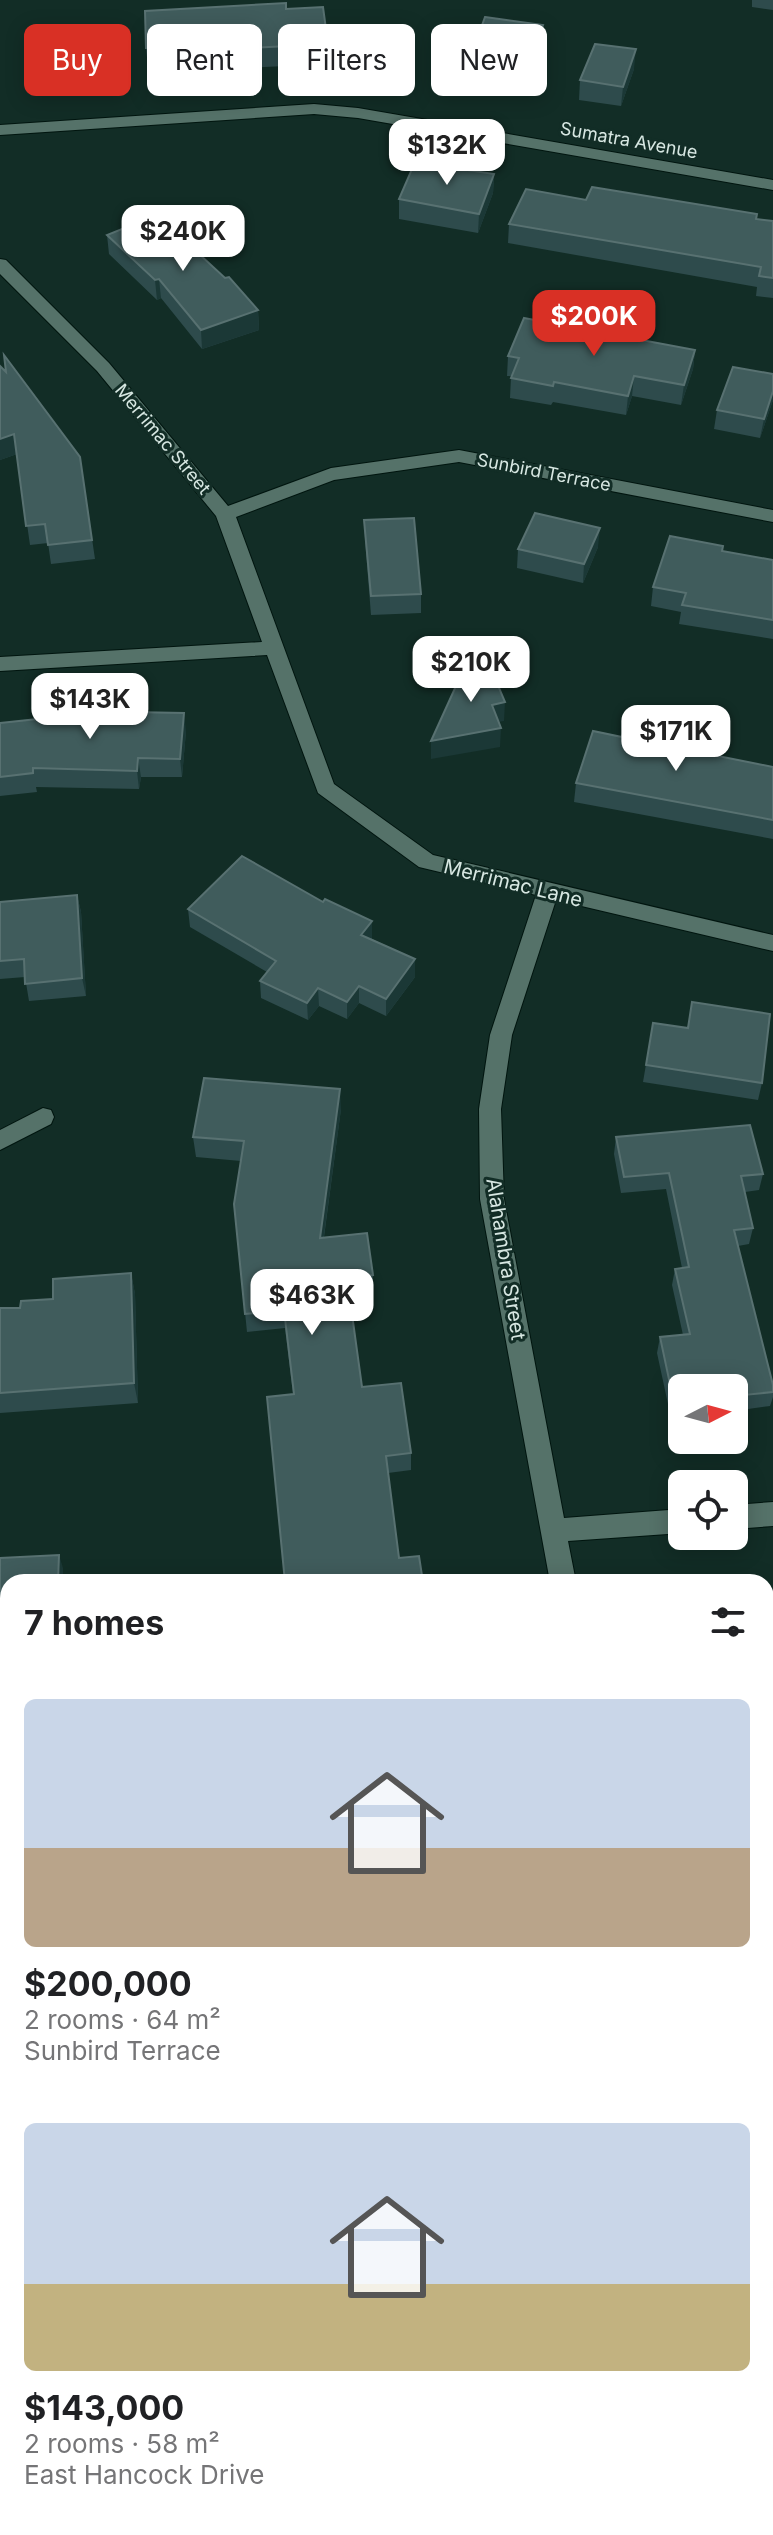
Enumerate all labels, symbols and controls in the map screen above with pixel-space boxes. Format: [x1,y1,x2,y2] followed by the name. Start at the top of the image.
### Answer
[24,24,131,96] chip: Buy
[147,24,262,96] chip: Rent
[278,24,415,96] chip: Filters
[431,24,547,96] chip: New
[559,118,699,162] street label: Sumatra Avenue
[391,119,503,187] pin: $132K
[407,129,487,160] text: $132K
[127,205,239,273] pin: $240K
[140,215,226,246] text: $240K
[538,290,650,358] pin: $200K
[550,300,638,331] text: $200K
[111,380,215,498] street label: Merrimac Street
[475,449,613,495] street label: Sunbird Terrace
[415,636,527,704] pin: $210K
[431,646,511,677] text: $210K
[34,673,146,741] pin: $143K
[49,683,131,714] text: $143K
[620,705,732,773] pin: $171K
[639,715,713,746] text: $171K
[441,854,585,912] street label: Merrimac Lane
[481,1176,531,1342] street label: Alahambra Street
[256,1269,368,1337] pin: $463K
[269,1279,355,1310] text: $463K
[668,1374,748,1454] north arrow
[668,1374,748,1550] map controls
[668,1470,748,1550] button: locate
[706,1600,750,1644] icon: filters
[24,1602,164,1643] text: 7 homes
[315,1751,459,1895] icon: home
[24,1963,192,2004] text: $200,000
[24,2004,221,2035] text: 2 rooms · 64 m²
[24,2035,221,2066] text: Sunbird Terrace
[315,2175,459,2319] icon: home
[24,2387,184,2428] text: $143,000
[24,2428,220,2459] text: 2 rooms · 58 m²
[24,2459,264,2490] text: East Hancock Drive

